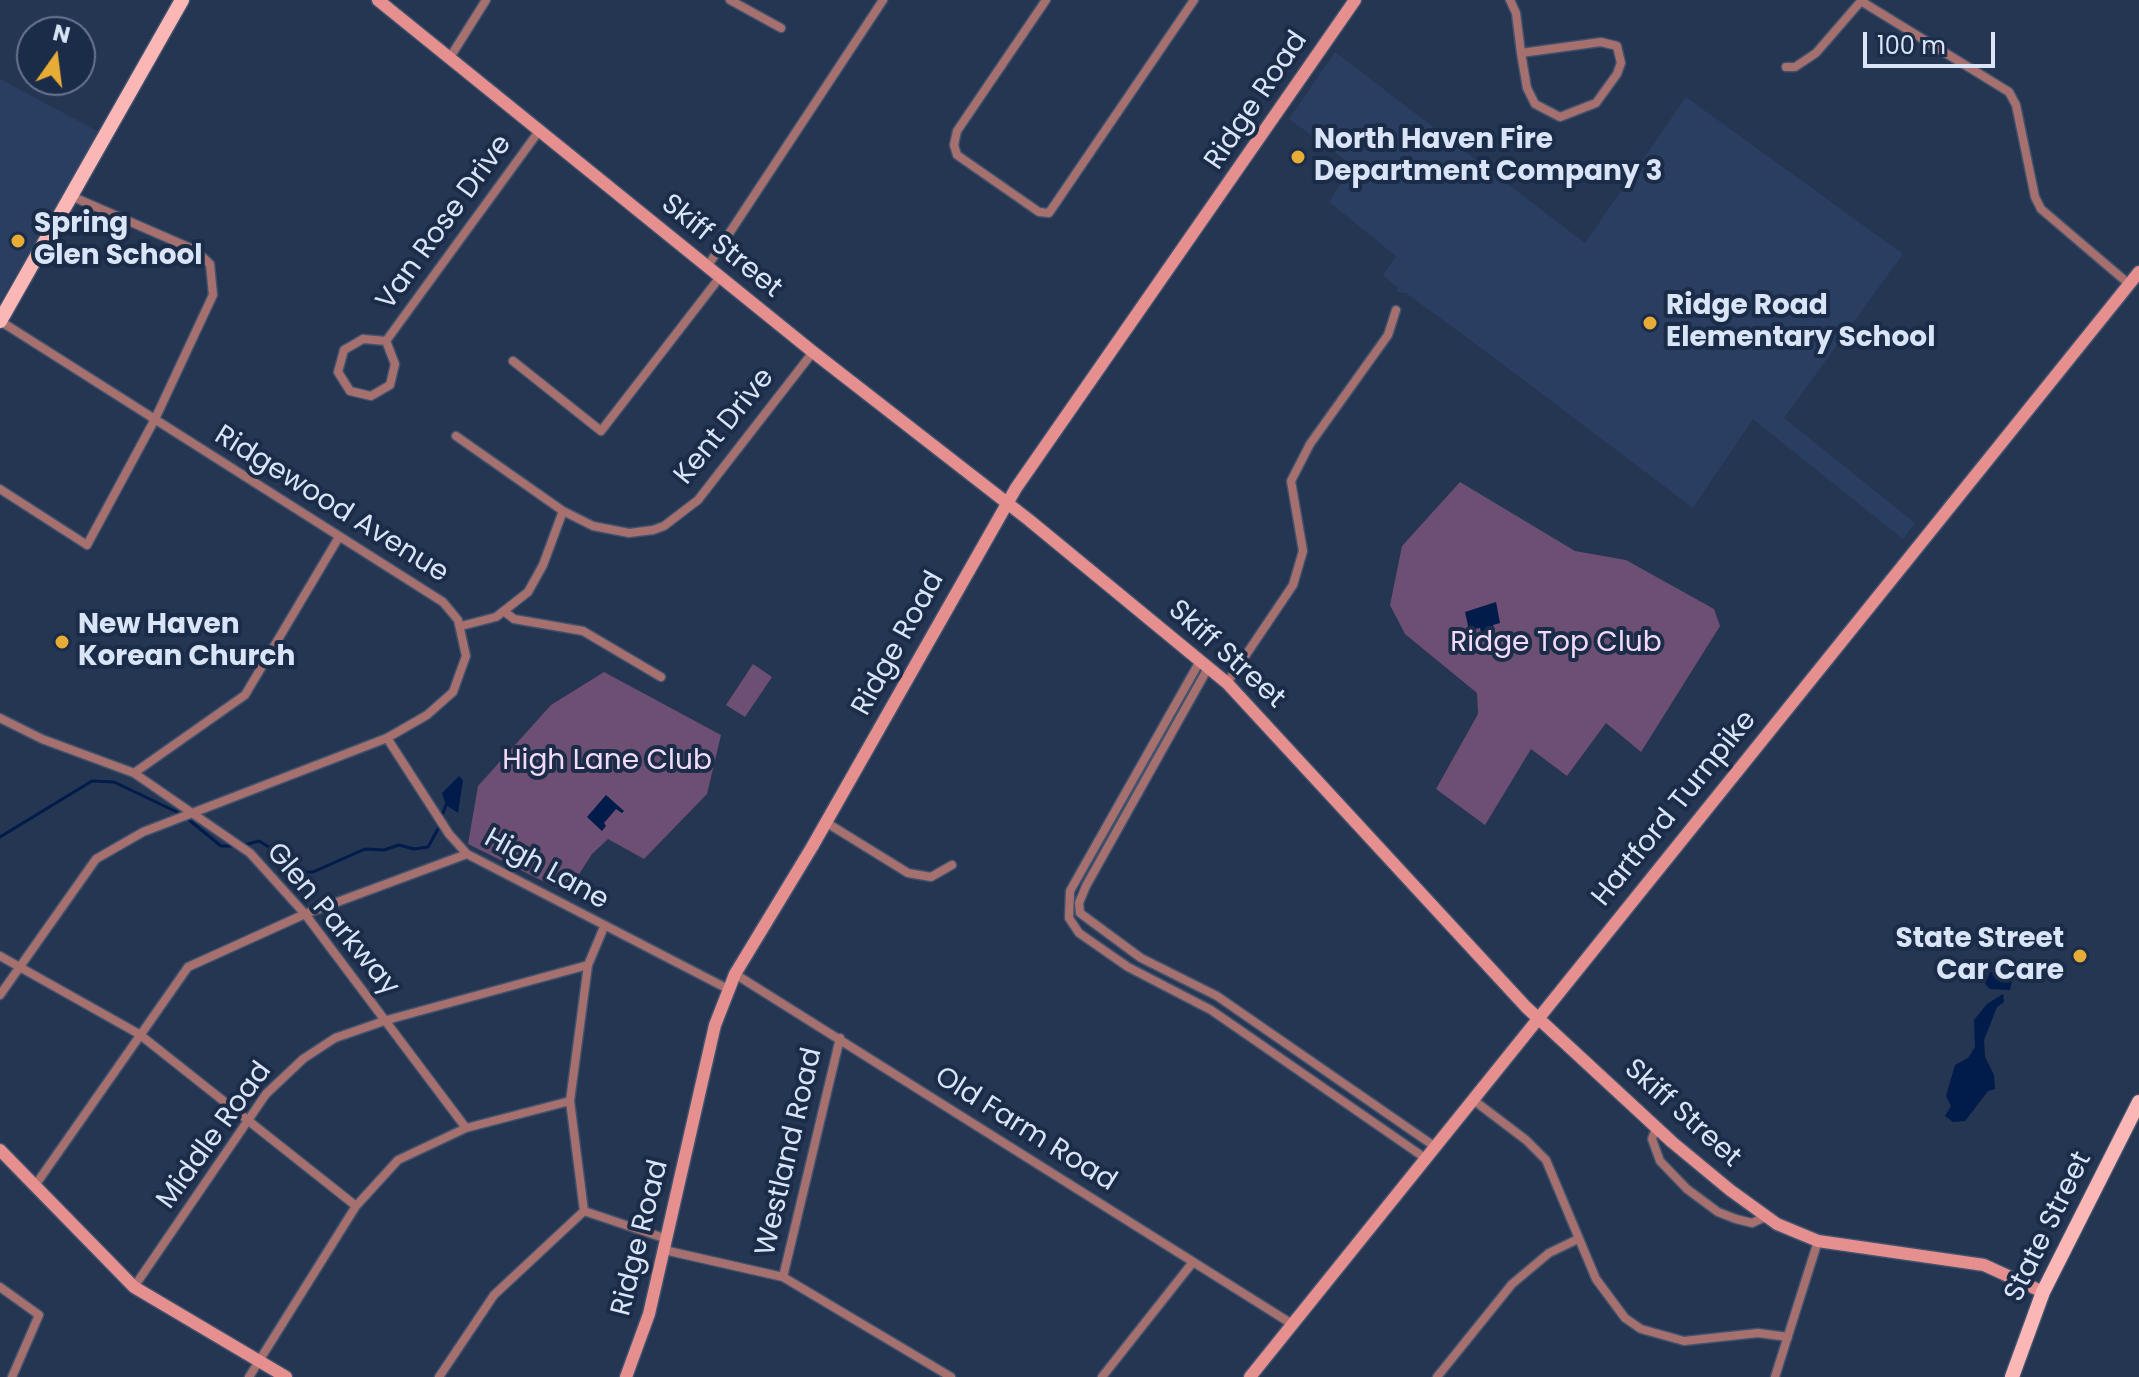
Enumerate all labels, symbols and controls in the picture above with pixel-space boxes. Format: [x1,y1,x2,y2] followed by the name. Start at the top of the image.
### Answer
[16,16,96,96] north arrow
[1867,16,1999,66] scale bar
[50,17,73,51] text: N
[1199,26,1315,176] street label: Ridge Road
[1877,29,1946,62] text: 100 m
[1314,124,1662,190] place label: North Haven Fire Department Company 3
[370,129,520,317] street label: Van Rose Drive
[1289,148,1307,166] marker: North Haven Fire Department Company 3
[654,188,788,306] street label: Skiff Street
[34,208,203,274] place label: Spring Glen School
[9,232,27,250] marker: Spring Glen School
[1666,290,1935,356] place label: Ridge Road Elementary School
[1641,314,1659,332] marker: Ridge Road Elementary School
[668,362,782,492] street label: Kent Drive
[208,419,454,591] street label: Ridgewood Avenue
[846,566,952,722] street label: Ridge Road
[1161,594,1291,716] street label: Skiff Street
[78,609,295,675] place label: New Haven Korean Church
[1450,627,1662,661] park label: Ridge Top Club
[53,633,71,651] marker: New Haven Korean Church
[1586,704,1764,914] street label: Hartford Turnpike
[502,745,712,779] park label: High Lane Club
[478,822,614,918] street label: High Lane
[258,837,406,1003] street label: Glen Parkway
[1895,923,2064,989] place label: State Street Car Care
[2071,947,2089,965] marker: State Street Car Care
[750,1045,830,1259] street label: Westland Road
[1617,1053,1747,1175] street label: Skiff Street
[150,1056,280,1216] street label: Middle Road
[928,1061,1122,1199] street label: Old Farm Road
[1998,1147,2100,1307] street label: State Street
[605,1157,677,1319] street label: Ridge Road

